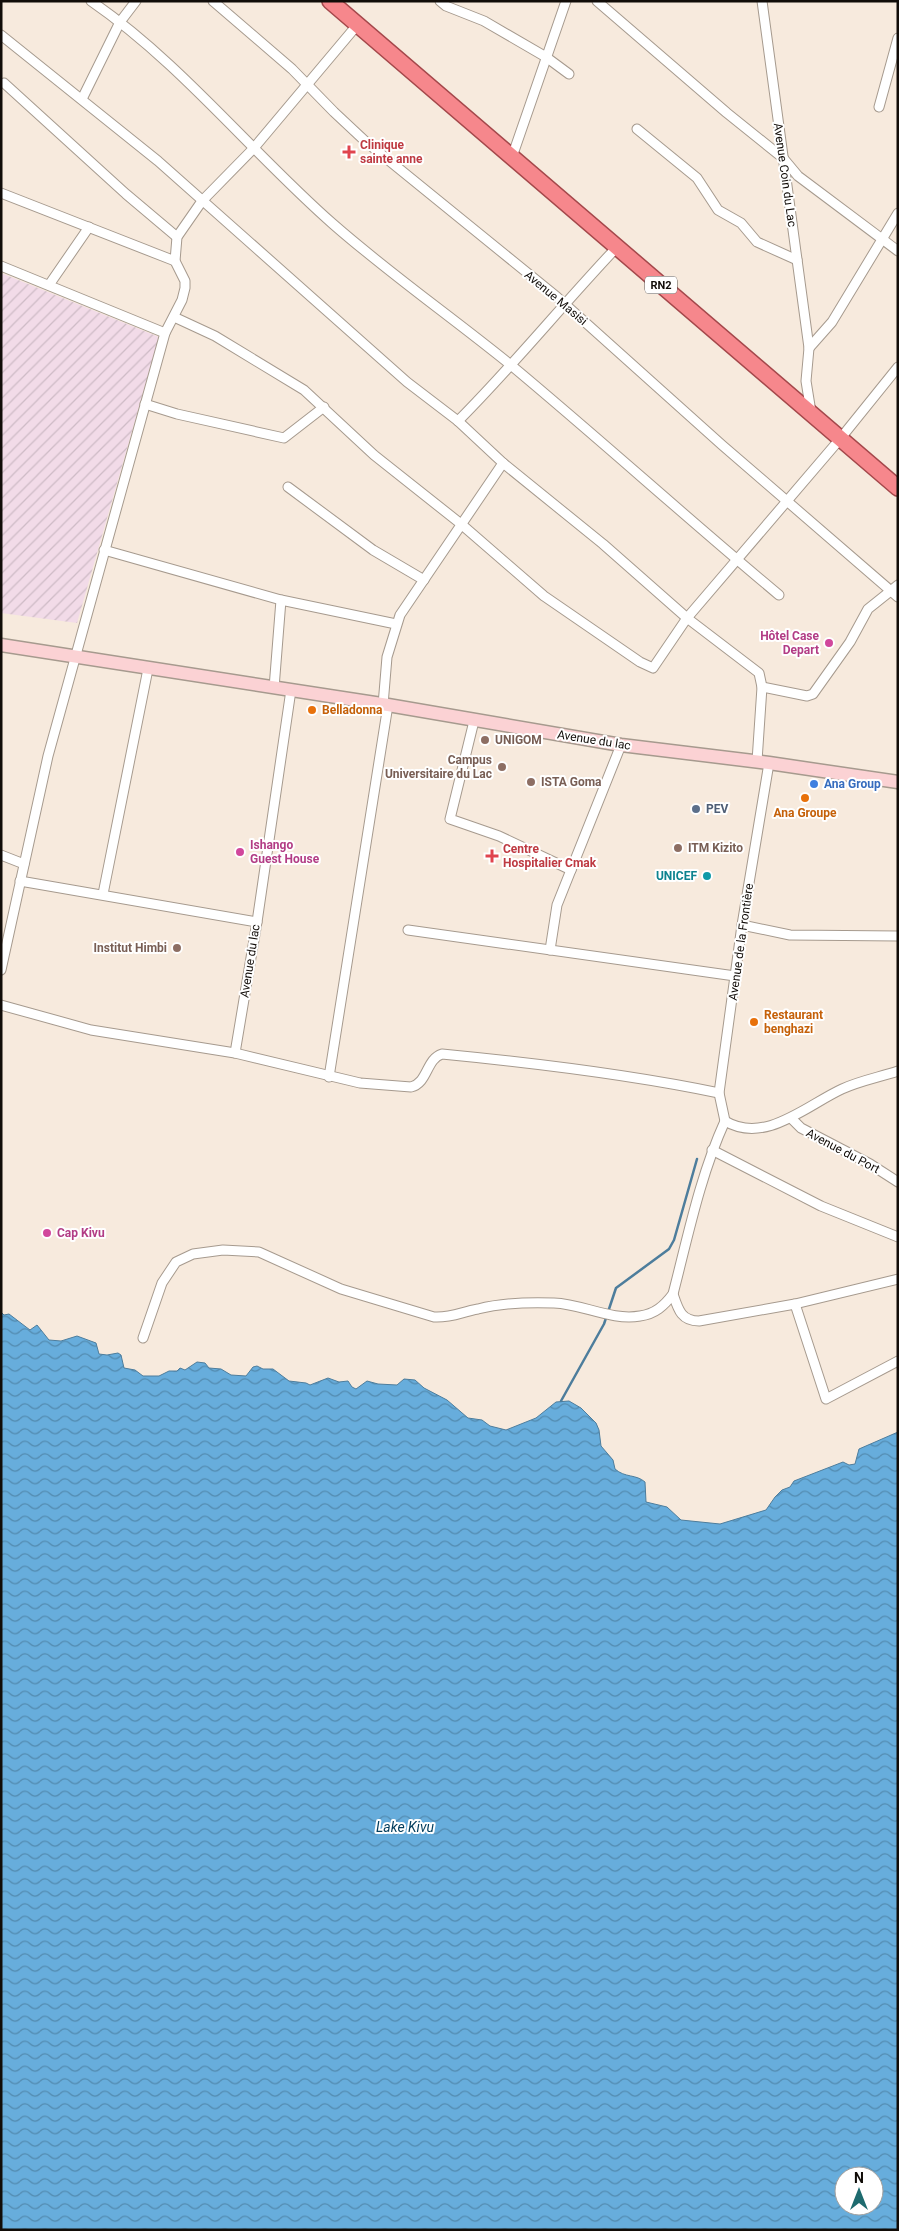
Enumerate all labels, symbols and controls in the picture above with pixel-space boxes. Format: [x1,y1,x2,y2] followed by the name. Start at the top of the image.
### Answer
[771,122,799,228] street label: Avenue Coin du Lac
[360,138,423,166] place label: Clinique sainte anne
[342,145,356,159] marker: Clinique sainte anne
[522,268,590,328] street label: Avenue Masisi
[645,276,677,294] road number: RN2
[760,629,820,657] place label: Hôtel Case Depart
[823,637,835,649] marker: Hôtel Case Depart
[322,703,383,717] place label: Belladonna
[306,704,318,716] marker: Belladonna
[556,727,632,753] street label: Avenue du lac
[495,733,542,747] place label: UNIGOM
[479,734,491,746] marker: UNIGOM
[385,753,492,781] place label: Campus Universitaire du Lac
[496,761,508,773] marker: Campus Universitaire du Lac
[541,775,602,789] place label: ISTA Goma
[525,776,537,788] marker: ISTA Goma
[824,777,881,791] place label: Ana Group
[808,778,820,790] marker: Ana Group
[799,792,811,804] marker: Ana Groupe
[706,802,728,816] place label: PEV
[690,803,702,815] marker: PEV
[773,806,837,820] place label: Ana Groupe
[250,838,320,866] place label: Ishango Guest House
[688,841,743,855] place label: ITM Kizito
[503,842,597,870] place label: Centre Hospitalier Cmak
[672,842,684,854] marker: ITM Kizito
[234,846,246,858] marker: Ishango Guest House
[485,849,499,863] marker: Centre Hospitalier Cmak
[656,869,697,883] place label: UNICEF
[701,870,713,882] marker: UNICEF
[726,883,756,1001] street label: Avenue de la Frontière
[237,923,263,999] street label: Avenue du lac
[94,941,167,955] place label: Institut Himbi
[171,942,183,954] marker: Institut Himbi
[764,1008,823,1036] place label: Restaurant benghazi
[748,1016,760,1028] marker: Restaurant benghazi
[804,1126,882,1176] street label: Avenue du Port
[57,1226,105,1240] place label: Cap Kivu
[41,1227,53,1239] marker: Cap Kivu
[376,1819,434,1835] water label: Lake Kivu
[834,2166,884,2216] north arrow
[854,2170,864,2186] text: N

